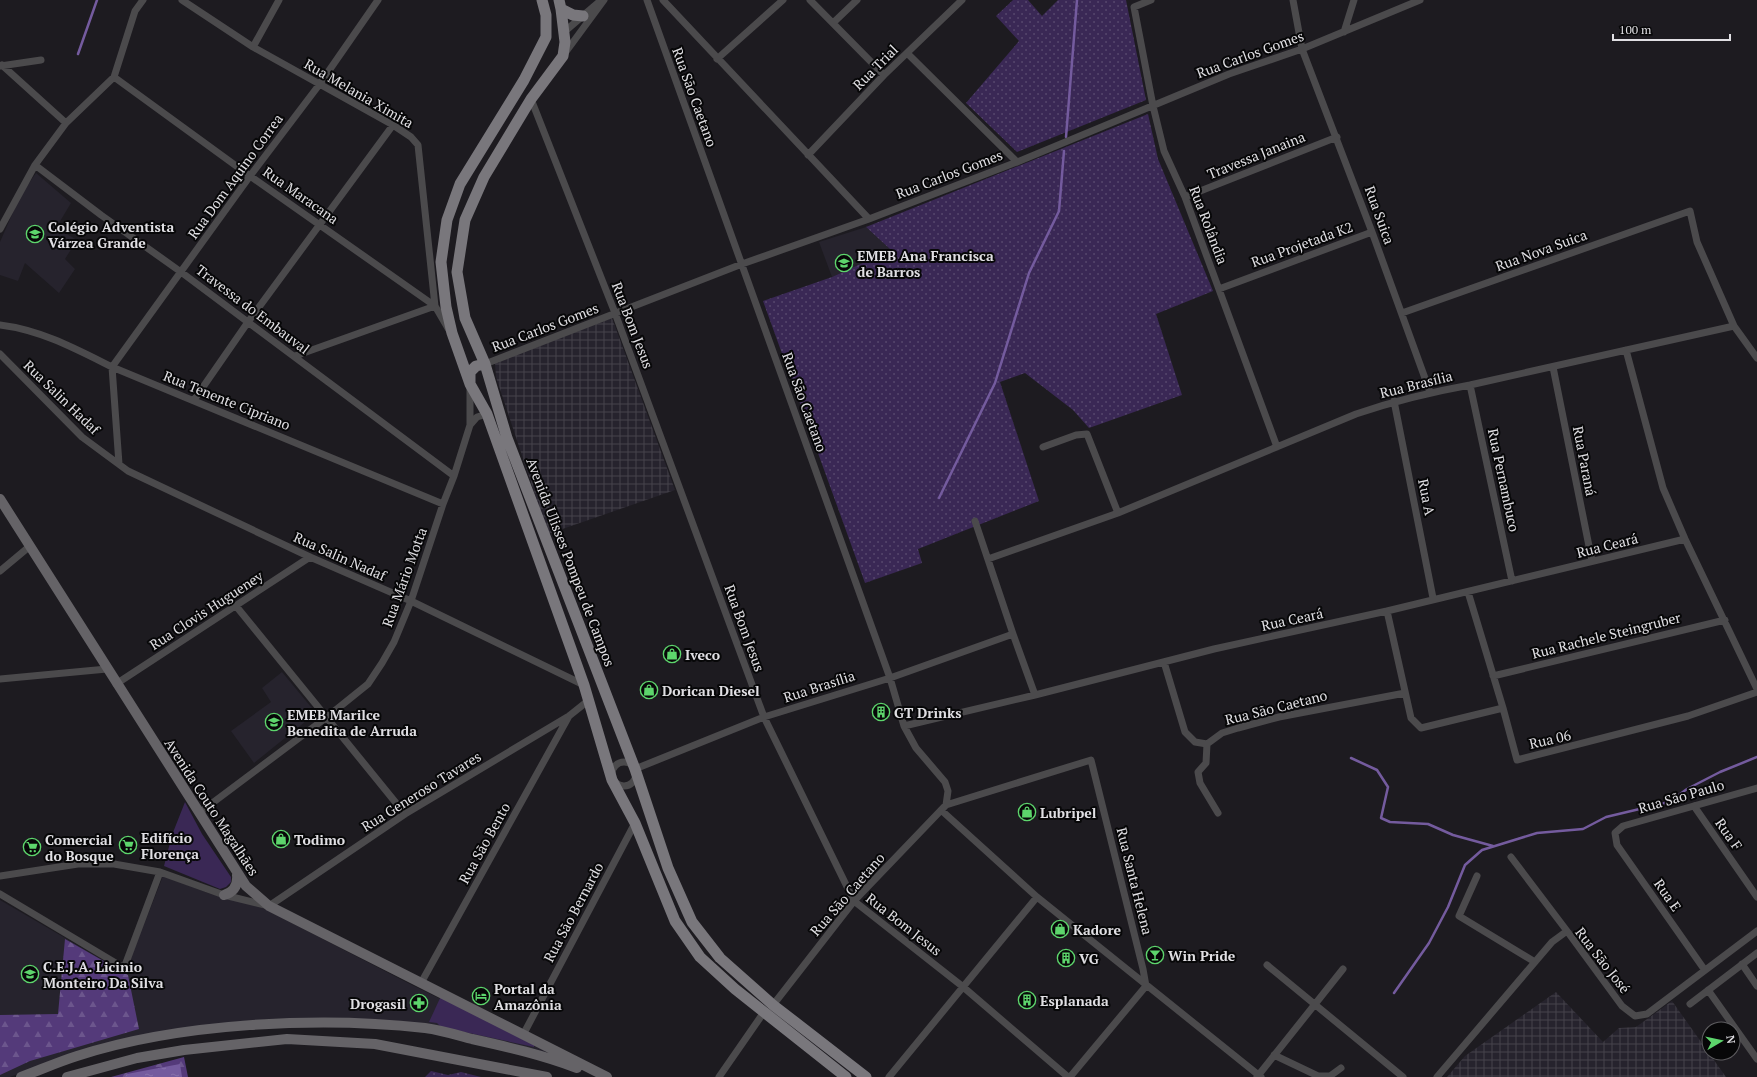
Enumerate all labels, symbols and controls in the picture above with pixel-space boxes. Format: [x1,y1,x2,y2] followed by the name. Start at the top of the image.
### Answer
[1613,16,1730,42] scale bar
[1619,22,1652,37] text: 100 m
[1194,26,1306,82] street label: Rua Carlos Gomes
[848,40,902,94] street label: Rua Trial
[668,45,722,150] street label: Rua São Caetano
[301,54,417,132] street label: Rua Melania Ximita
[183,110,287,242] street label: Rua Dom Aquino Correa
[1204,127,1308,183] street label: Travessa Janaina
[893,145,1005,203] street label: Rua Carlos Gomes
[259,162,343,228] street label: Rua Maracana
[1185,183,1233,267] street label: Rua Rolândia
[1361,183,1399,247] street label: Rua Suica
[48,217,174,252] place label: Colégio Adventista Várzea Grande
[1248,217,1356,271] street label: Rua Projetada K2
[25,224,45,244] school or university icon: Colégio Adventista Várzea Grande
[1493,225,1589,275] street label: Rua Nova Suica
[857,246,994,281] place label: EMEB Ana Francisca de Barros
[834,253,854,273] school or university icon: EMEB Ana Francisca de Barros
[192,260,314,358] street label: Travessa do Embauval
[608,279,658,371] street label: Rua Bom Jesus
[489,298,601,356] street label: Rua Carlos Gomes
[778,350,832,455] street label: Rua São Caetano
[20,356,105,439] street label: Rua Salin Hadaf
[161,366,294,434] street label: Rua Tenente Cipriano
[1378,366,1454,402] street label: Rua Brasília
[1569,425,1601,497] street label: Rua Paraná
[1484,427,1524,534] street label: Rua Pernambuco
[522,455,620,669] street label: Avenida Ulisses Pompeu de Campos
[1414,477,1440,517] street label: Rua A
[377,525,431,629] street label: Rua Mário Motta
[291,527,390,585] street label: Rua Salin Nadaf
[1574,528,1640,562] street label: Rua Ceará
[146,566,267,654] street label: Rua Clovis Hugueney
[720,582,770,674] street label: Rua Bom Jesus
[1259,603,1325,635] street label: Rua Ceará
[1529,607,1683,663] street label: Rua Rachele Steingruber
[662,644,682,664] shop icon: Iveco
[685,645,720,664] place label: Iveco
[781,665,857,707] street label: Rua Brasília
[639,680,659,700] shop icon: Dorican Diesel
[662,681,760,700] place label: Dorican Diesel
[1223,685,1329,729] street label: Rua São Caetano
[871,702,891,722] building icon: GT Drinks
[894,703,962,722] place label: GT Drinks
[287,705,417,740] place label: EMEB Marilce Benedita de Arruda
[264,712,284,732] school or university icon: EMEB Marilce Benedita de Arruda
[1527,725,1573,753] street label: Rua 06
[160,735,264,879] street label: Avenida Couto Magalhães
[358,746,484,836] street label: Rua Generoso Tavares
[1636,775,1726,817] street label: Rua São Paulo
[454,799,514,887] street label: Rua São Bento
[1017,802,1037,822] shop icon: Lubripel
[1040,803,1097,822] place label: Lubripel
[1711,814,1747,854] street label: Rua F
[1112,825,1158,937] street label: Rua Santa Helena
[141,828,199,863] place label: Edifício Florença
[271,829,291,849] shop icon: Todimo
[45,830,114,865] place label: Comercial do Bosque
[294,830,345,849] place label: Todimo
[118,835,138,855] supermarket icon: Edifício Florença
[22,837,42,857] supermarket icon: Comercial do Bosque
[806,848,889,940] street label: Rua São Caetano
[539,859,607,965] street label: Rua São Bernardo
[1650,875,1686,915] street label: Rua E
[862,888,946,960] street label: Rua Bom Jesus
[1050,919,1070,939] shop icon: Kadore
[1073,920,1121,939] place label: Kadore
[1571,923,1635,997] street label: Rua São José
[1145,945,1165,965] bar icon: Win Pride
[1168,946,1236,965] place label: Win Pride
[1056,948,1076,968] building icon: VG
[1079,949,1099,968] place label: VG
[43,957,164,992] place label: C.E.J.A. Licinio Monteiro Da Silva
[20,964,40,984] school or university icon: C.E.J.A. Licinio Monteiro Da Silva
[494,979,562,1014] place label: Portal da Amazônia
[471,986,491,1006] hotel icon: Portal da Amazônia
[1017,990,1037,1010] building icon: Esplanada
[1040,991,1109,1010] place label: Esplanada
[409,993,429,1013] pharmacy icon: Drogasil
[350,994,406,1013] place label: Drogasil
[1701,1021,1741,1061] north arrow
[1723,1034,1739,1045] text: N

